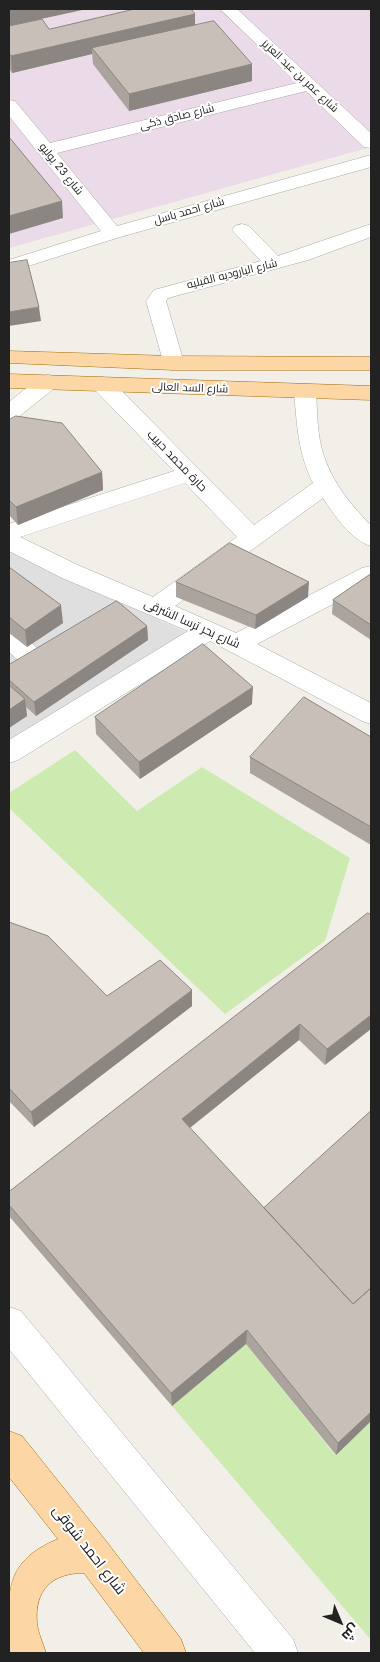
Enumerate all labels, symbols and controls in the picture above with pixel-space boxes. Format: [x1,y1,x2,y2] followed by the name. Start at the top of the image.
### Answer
[259,37,341,115] street label: شارع عمر بن عبد العزيز
[138,101,216,133] street label: شارع صادق ذكى
[36,140,86,198] street label: شارع 23 يوليو
[152,195,226,227] street label: شارع احمد باسل
[185,256,279,292] street label: شارع الباروديه القبليه
[152,380,228,396] street label: شارع السد العالى
[144,427,210,495] street label: حارة محمد حبيب
[142,596,242,652] street label: شارع بحر ترسا الشرقى
[49,1502,129,1598] street label: شارع احمد شوقى
[315,1597,365,1647] north arrow
[339,1621,363,1645] text: ش

